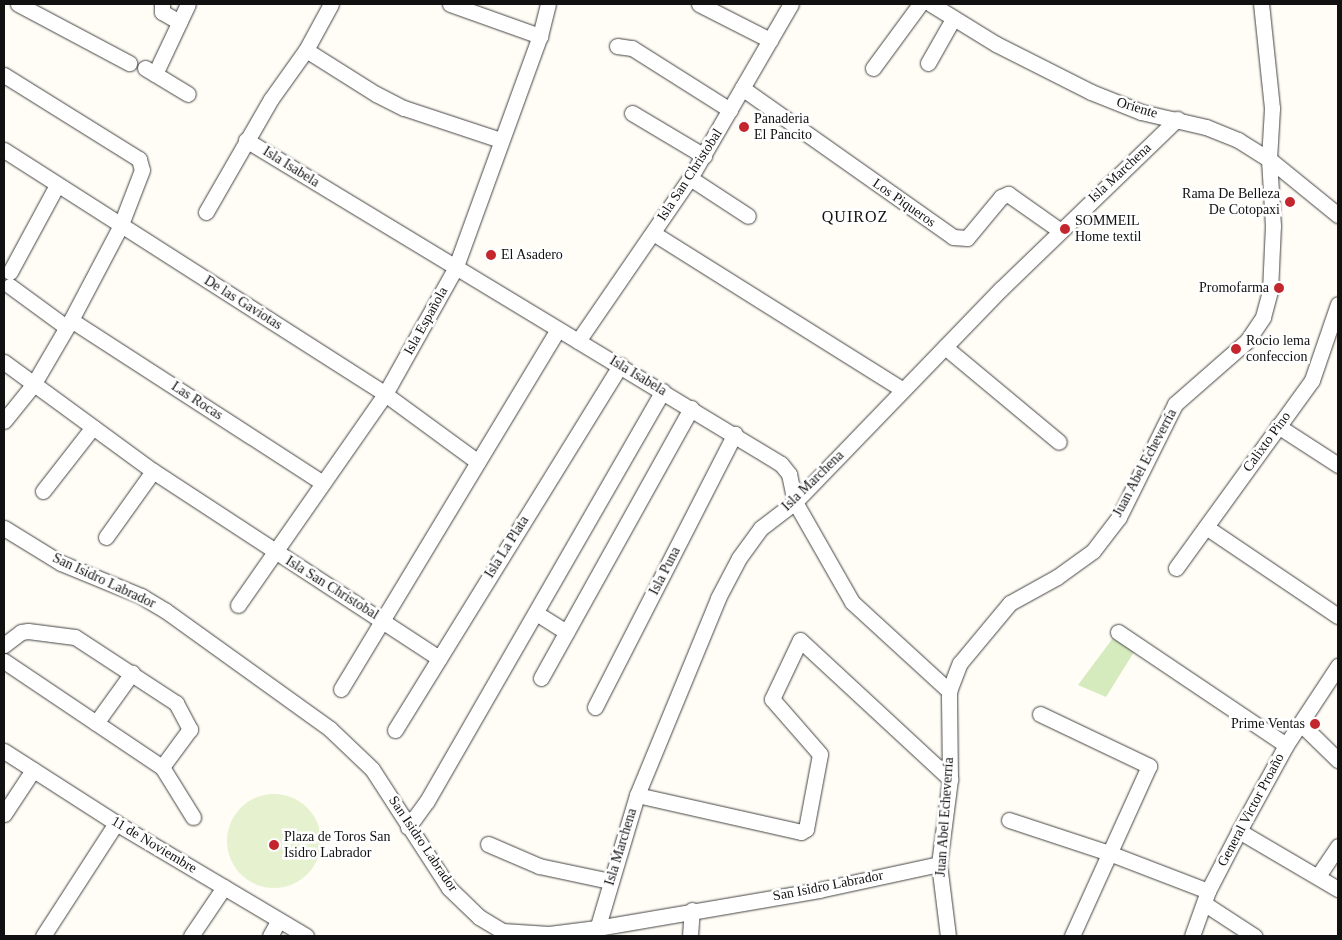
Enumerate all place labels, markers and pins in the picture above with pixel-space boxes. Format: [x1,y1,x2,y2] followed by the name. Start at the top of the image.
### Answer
[754,111,812,144] place label: Panaderia El Pancito
[738,121,750,133] marker: Panaderia El Pancito
[1182,186,1280,218] place label: Rama De Belleza De Cotopaxi
[1284,196,1296,208] marker: Rama De Belleza De Cotopaxi
[1075,213,1141,246] place label: SOMMEIL Home textil
[1059,223,1071,235] marker: SOMMEIL Home textil
[501,247,564,263] place label: El Asadero
[485,249,497,261] marker: El Asadero
[1199,280,1269,296] place label: Promofarma
[1273,282,1285,294] marker: Promofarma
[1246,333,1310,366] place label: Rocio lema confeccion
[1230,343,1242,355] marker: Rocio lema confeccion
[1231,716,1305,732] place label: Prime Ventas
[1309,718,1321,730] marker: Prime Ventas
[284,829,391,862] place label: Plaza de Toros San Isidro Labrador
[268,839,280,851] marker: Plaza de Toros San Isidro Labrador

